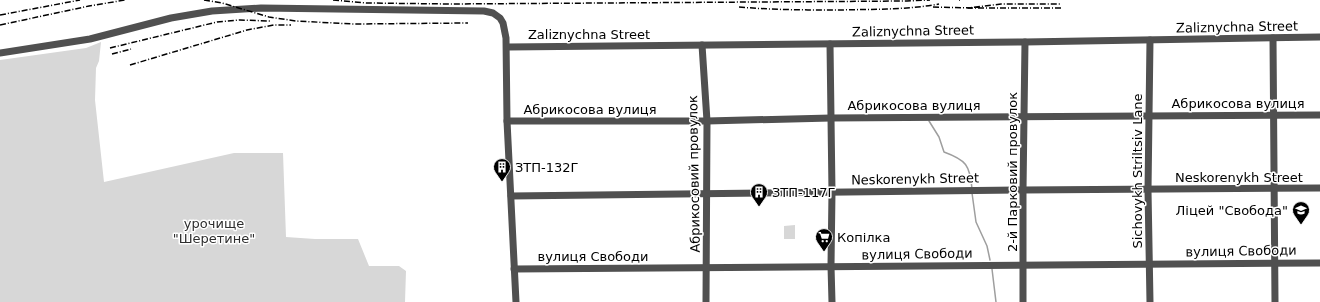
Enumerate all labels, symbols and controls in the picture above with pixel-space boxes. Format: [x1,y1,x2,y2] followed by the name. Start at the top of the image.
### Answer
[1176,18,1298,36] street label: Zaliznychna Street
[852,22,974,40] street label: Zaliznychna Street
[528,27,650,42] street label: Zaliznychna Street
[1005,92,1020,252] street label: 2-й Парковий провулок
[1130,93,1145,249] street label: Sichovykh Striltsiv Lane
[685,95,703,253] street label: Абрикосовий провулок
[1171,96,1305,111] street label: Абрикосова вулиця
[847,98,981,113] street label: Абрикосова вулиця
[523,102,657,117] street label: Абрикосова вулиця
[492,157,512,182] building icon: ЗТП-132Г
[515,160,579,175] place label: ЗТП-132Г
[851,170,979,188] street label: Neskorenykh Street
[1175,170,1303,185] street label: Neskorenykh Street
[749,182,769,207] building icon: ЗТП-117Г
[772,185,836,200] place label: ЗТП-117Г
[1291,200,1311,225] school or university icon: Ліцей "Свобода"
[1176,203,1288,218] place label: Ліцей "Свобода"
[173,216,255,246] park label: урочище "Шеретине"
[814,227,834,252] supermarket icon: Копілка
[837,230,890,245] place label: Копілка
[1185,243,1297,259] street label: вулиця Свободи
[861,246,973,262] street label: вулиця Свободи
[537,249,649,264] street label: вулиця Свободи

